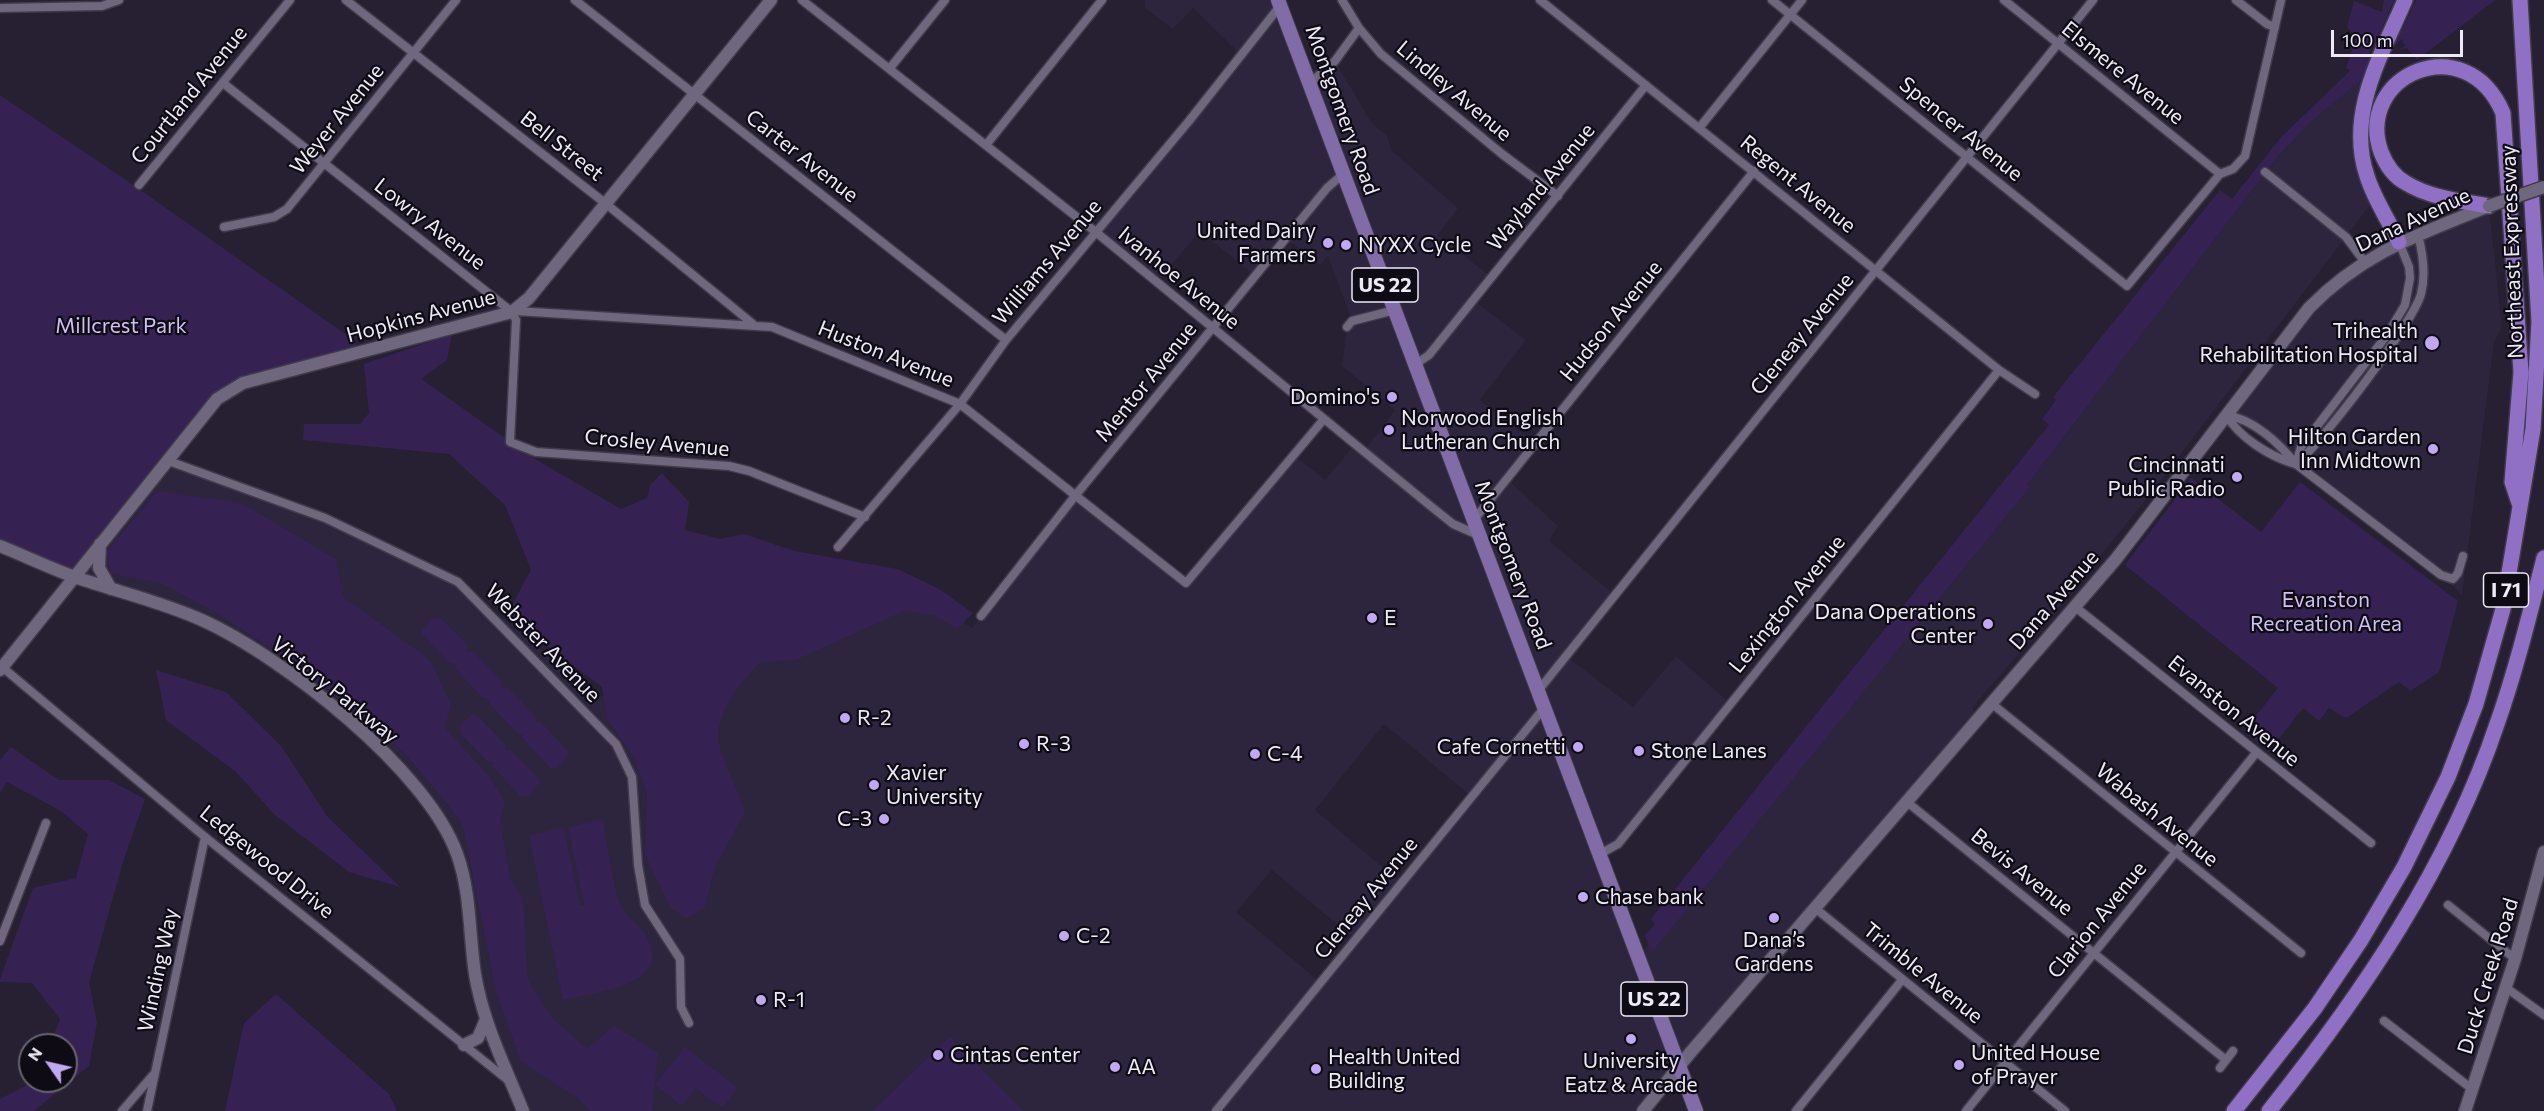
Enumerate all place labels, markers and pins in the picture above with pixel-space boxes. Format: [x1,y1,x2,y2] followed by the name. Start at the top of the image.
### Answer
[1196,218,1316,268] place label: United Dairy Farmers
[1358,232,1471,258] place label: NYXX Cycle
[1321,236,1335,250] marker: United Dairy Farmers
[1339,238,1353,252] marker: NYXX Cycle
[2199,318,2418,368] place label: Trihealth Rehabilitation Hospital
[2423,334,2441,352] marker: Trihealth Rehabilitation Hospital
[1290,384,1380,410] place label: Domino's
[1385,390,1399,404] marker: Domino's
[1401,405,1564,455] place label: Norwood English Lutheran Church
[1382,423,1396,437] marker: Norwood English Lutheran Church
[2288,424,2421,474] place label: Hilton Garden Inn Midtown
[2426,442,2440,456] marker: Hilton Garden Inn Midtown
[2107,452,2225,502] place label: Cincinnati Public Radio
[2230,470,2244,484] marker: Cincinnati Public Radio
[1815,599,1976,649] place label: Dana Operations Center
[1384,605,1396,631] place label: E
[1365,611,1379,625] marker: E
[1981,617,1995,631] marker: Dana Operations Center
[857,705,892,731] place label: R-2
[838,711,852,725] marker: R-2
[1036,731,1071,757] place label: R-3
[1437,734,1566,760] place label: Cafe Cornetti
[1017,737,1031,751] marker: R-3
[1651,738,1767,764] place label: Stone Lanes
[1571,740,1585,754] marker: Cafe Cornetti
[1267,741,1302,767] place label: C-4
[1632,744,1646,758] marker: Stone Lanes
[1248,747,1262,761] marker: C-4
[886,760,983,810] place label: Xavier University
[867,778,881,792] marker: Xavier University
[837,806,872,832] place label: C-3
[877,812,891,826] marker: C-3
[1595,884,1704,910] place label: Chase bank
[1576,890,1590,904] marker: Chase bank
[1767,911,1781,925] marker: Dana’s Gardens
[1076,923,1111,949] place label: C-2
[1734,927,1814,977] place label: Dana’s Gardens
[1057,929,1071,943] marker: C-2
[773,987,805,1013] place label: R-1
[754,993,768,1007] marker: R-1
[1624,1032,1638,1046] marker: University Eatz & Arcade
[1971,1040,2100,1090] place label: United House of Prayer
[950,1042,1080,1068] place label: Cintas Center
[1328,1044,1460,1094] place label: Health United Building
[931,1048,945,1062] marker: Cintas Center
[1564,1048,1698,1098] place label: University Eatz & Arcade
[1127,1054,1156,1080] place label: AA
[1952,1058,1966,1072] marker: United House of Prayer
[1108,1060,1122,1074] marker: AA
[1309,1062,1323,1076] marker: Health United Building

